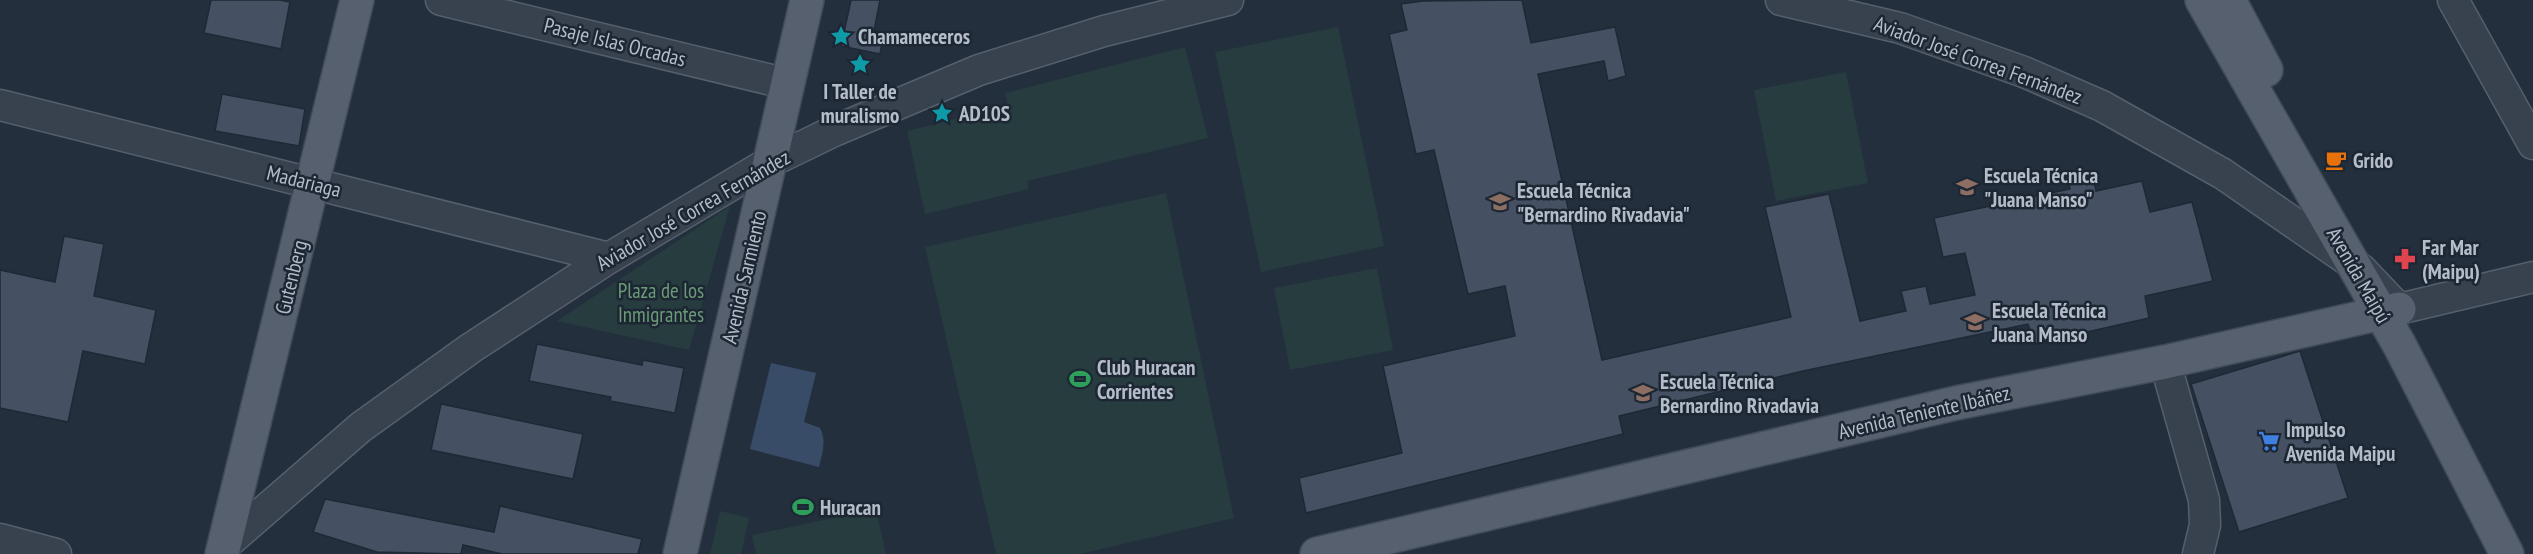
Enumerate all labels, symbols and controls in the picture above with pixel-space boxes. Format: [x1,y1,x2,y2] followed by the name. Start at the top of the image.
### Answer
[1870,10,2086,110] street label: Aviador José Correa Fernández
[541,11,689,73] street label: Pasaje Islas Orcadas
[858,23,970,50] place label: Chamameceros
[829,24,853,48] place icon: Chamameceros
[848,52,872,76] place icon: I Taller de muralismo
[821,78,899,129] place label: I Taller de muralismo
[958,100,1010,127] place label: AD10S
[930,101,954,125] place icon: AD10S
[591,143,795,277] street label: Aviador José Correa Fernández
[2353,147,2393,174] place label: Grido
[2324,148,2348,172] cafe icon: Grido
[264,159,344,203] street label: Madariaga
[1984,162,2098,213] place label: Escuela Técnica "Juana Manso"
[1955,175,1979,199] school or university icon: Escuela Técnica "Juana Manso"
[1517,177,1690,228] place label: Escuela Técnica "Bernardino Rivadavia"
[1488,190,1512,214] school or university icon: Escuela Técnica "Bernardino Rivadavia"
[716,208,772,346] street label: Avenida Sarmiento
[2321,222,2397,328] street label: Avenida Maipú
[2422,234,2480,285] place label: Far Mar (Maipu)
[269,237,313,317] street label: Gutenberg
[2393,247,2417,271] pharmacy icon: Far Mar (Maipu)
[618,277,704,328] park label: Plaza de los Inmigrantes
[1991,297,2106,348] place label: Escuela Técnica Juana Manso
[1963,310,1987,334] school or university icon: Escuela Técnica Juana Manso
[1097,354,1196,405] place label: Club Huracan Corrientes
[1068,367,1092,391] sports icon: Club Huracan Corrientes
[1660,368,1819,419] place label: Escuela Técnica Bernardino Rivadavia
[1836,379,2012,445] street label: Avenida Teniente Ibáñez
[1631,381,1655,405] school or university icon: Escuela Técnica Bernardino Rivadavia
[2285,416,2395,467] place label: Impulso Avenida Maipu
[2257,429,2281,453] supermarket icon: Impulso Avenida Maipu
[820,494,881,521] place label: Huracan
[791,495,815,519] sports icon: Huracan

